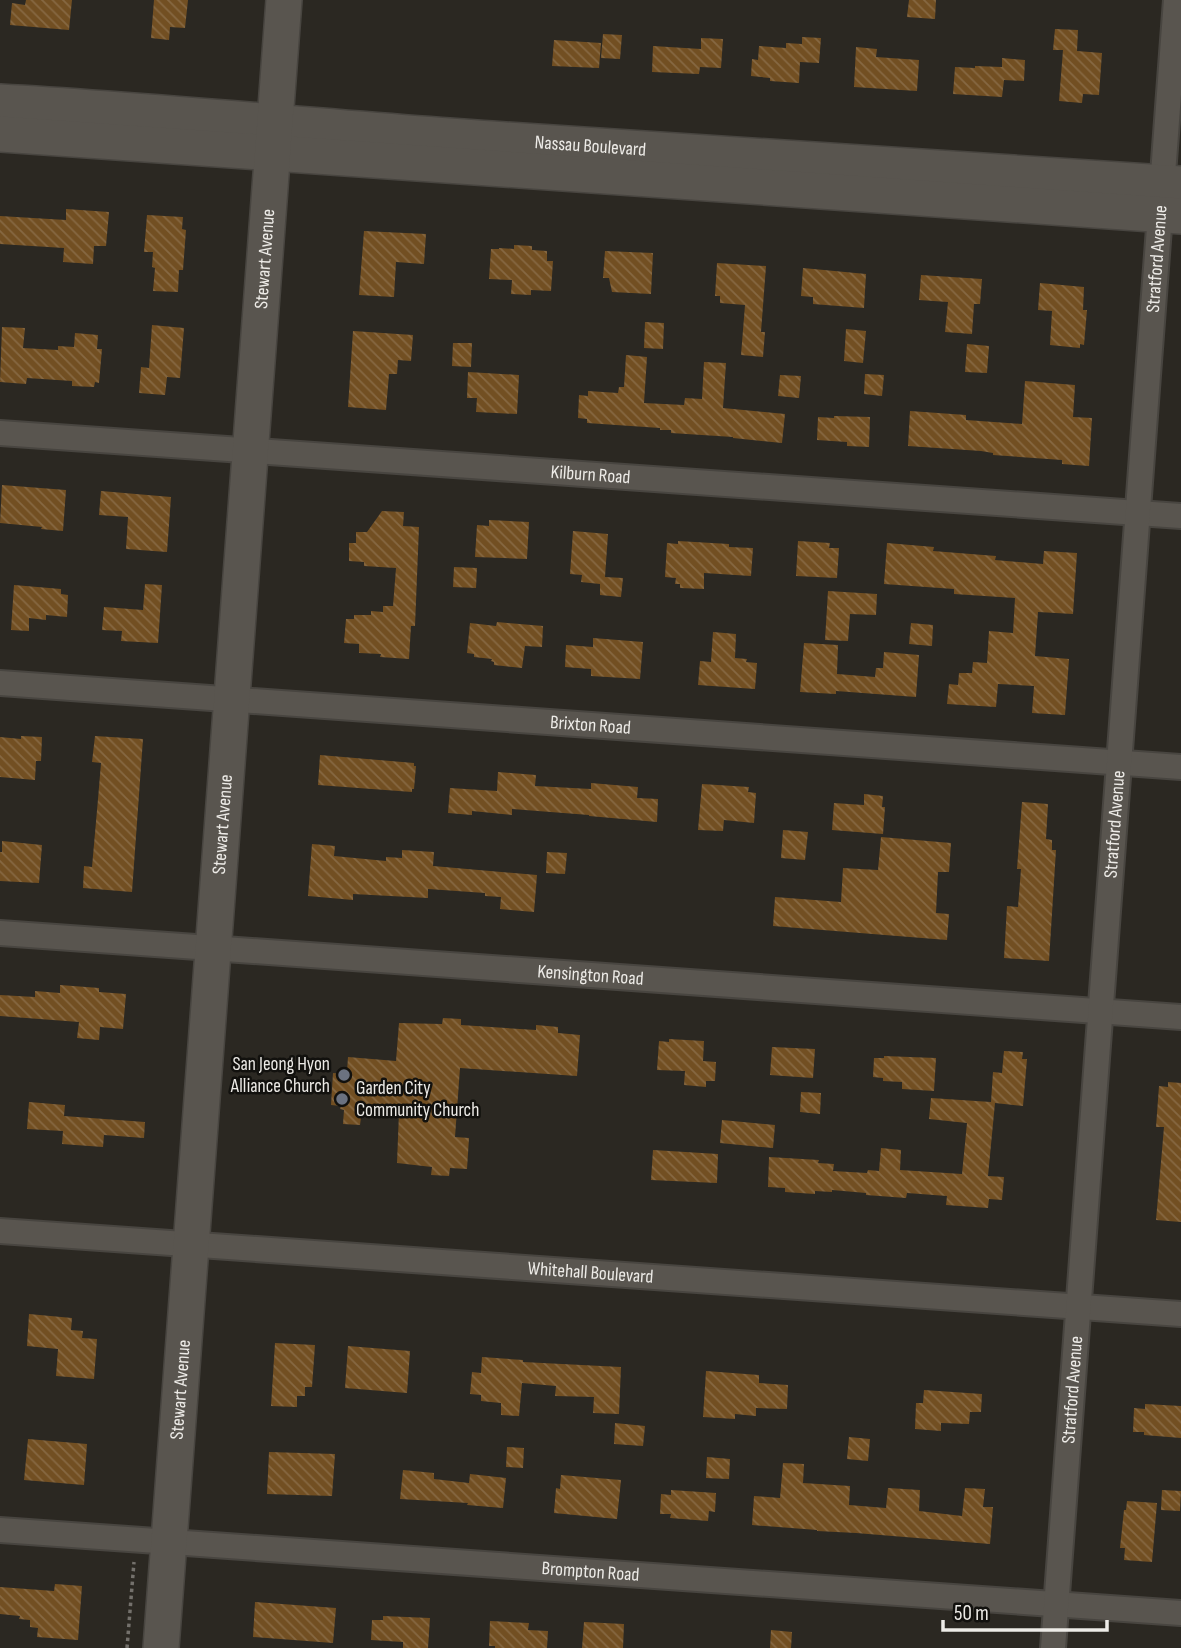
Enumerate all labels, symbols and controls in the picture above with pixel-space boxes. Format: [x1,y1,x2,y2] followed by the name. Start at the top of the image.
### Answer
[534,131,647,161] street label: Nassau Boulevard
[1141,204,1172,313] street label: Stratford Avenue
[249,208,280,310] street label: Stewart Avenue
[550,460,631,489] street label: Kilburn Road
[549,711,632,739] street label: Brixton Road
[1099,770,1130,879] street label: Stratford Avenue
[207,774,238,875] street label: Stewart Avenue
[537,960,644,990] street label: Kensington Road
[230,1053,330,1098] place label: San Jeong Hyon Alliance Church
[336,1067,352,1083] marker: San Jeong Hyon Alliance Church
[356,1077,479,1122] place label: Garden City Community Church
[334,1091,350,1107] marker: Garden City Community Church
[527,1257,654,1288] street label: Whitehall Boulevard
[1057,1335,1088,1444] street label: Stratford Avenue
[165,1339,195,1441] street label: Stewart Avenue
[541,1557,640,1586] street label: Brompton Road
[943,1588,1108,1632] scale bar
[954,1601,989,1626] text: 50 m

